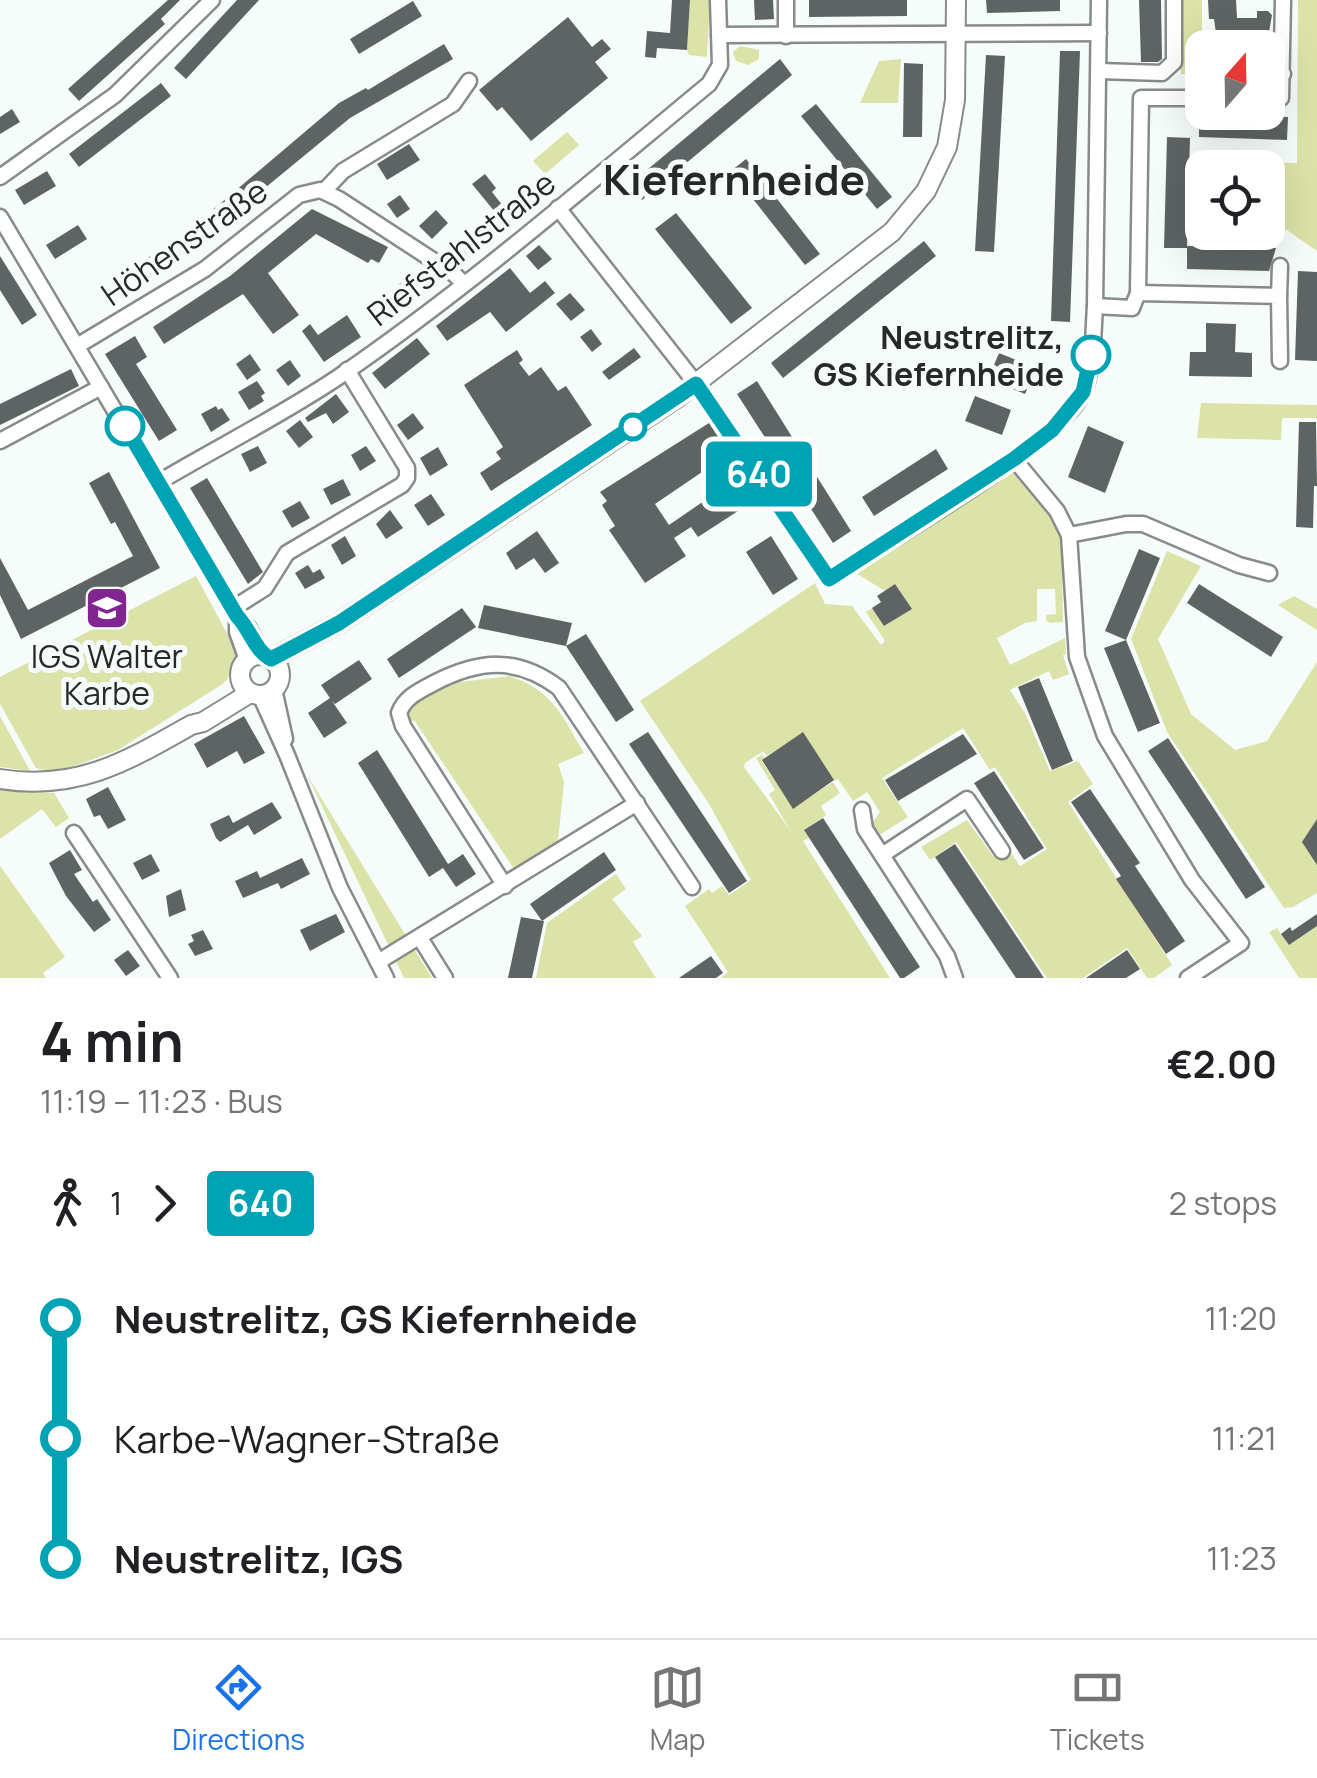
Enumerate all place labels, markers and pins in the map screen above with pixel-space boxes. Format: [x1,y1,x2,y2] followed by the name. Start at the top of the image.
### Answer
[813,315,1064,396] place label: Neustrelitz, GS Kiefernheide
[1072,336,1110,374] marker: Neustrelitz, GS Kiefernheide
[106,407,144,445] unlabelled marker
[620,414,646,440] unlabelled marker
[84,585,130,631] school or university icon: IGS Walter Karbe
[31,634,183,715] place label: IGS Walter Karbe

